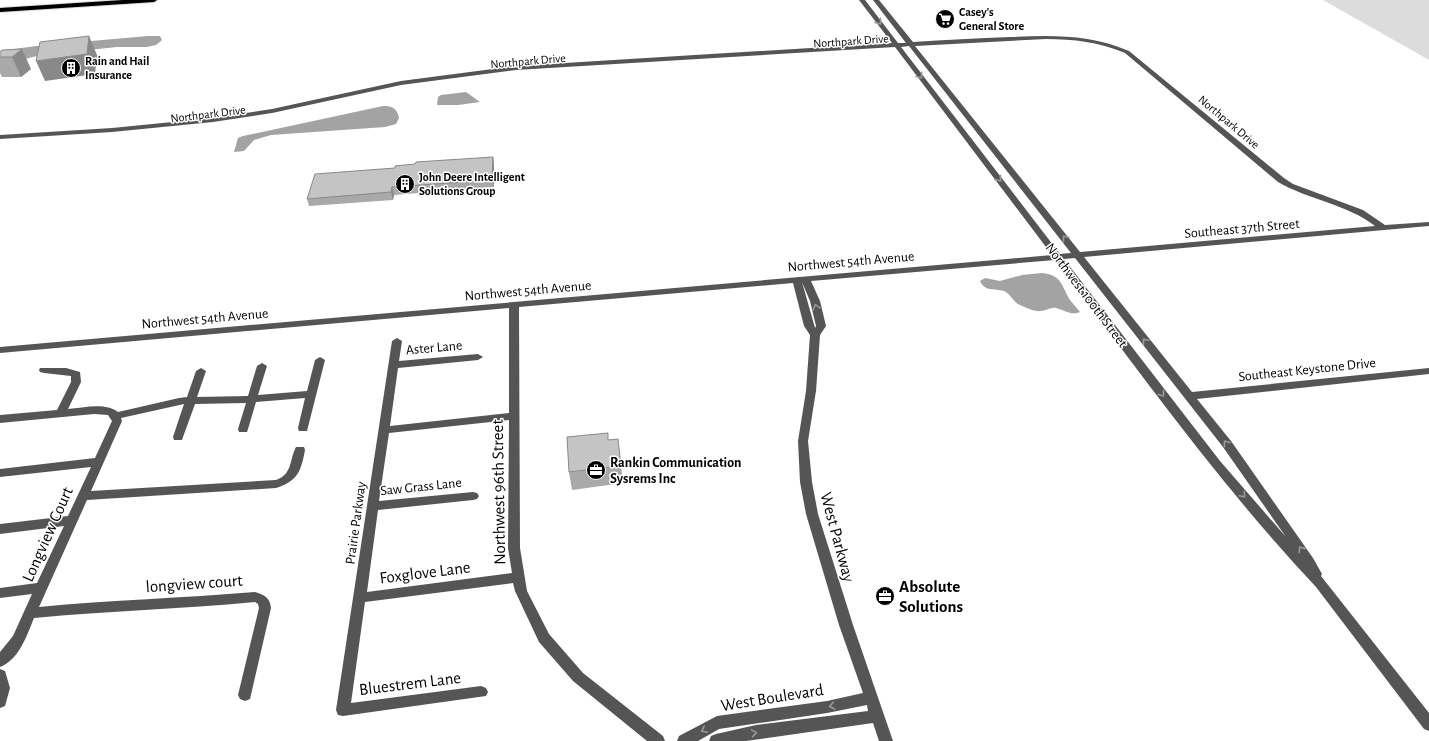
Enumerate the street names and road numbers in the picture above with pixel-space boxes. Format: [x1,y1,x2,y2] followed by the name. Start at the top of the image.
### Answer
[813,32,889,50] street label: Northpark Drive
[490,52,566,70] street label: Northpark Drive
[1196,93,1262,151] street label: Northpark Drive
[170,103,246,125] street label: Northpark Drive
[1184,217,1301,241] street label: Southeast 37th Street
[1043,241,1130,351] street label: Northwest 100th Street
[787,249,915,275] street label: Northwest 54th Avenue
[464,278,592,304] street label: Northwest 54th Avenue
[141,306,269,332] street label: Northwest 54th Avenue
[405,339,463,357] street label: Aster Lane
[1238,356,1376,384] street label: Southeast Keystone Drive
[489,419,508,565] street label: Northwest 96th Street
[380,476,463,498] street label: Saw Grass Lane
[343,481,369,566] street label: Prairie Parkway
[19,484,76,584] street label: Longview Court
[816,490,858,585] street label: West Parkway
[379,558,472,587] street label: Foxglove Lane
[145,572,244,595] street label: longview court
[358,669,462,698] street label: Bluestrem Lane
[720,681,825,714] street label: West Boulevard

